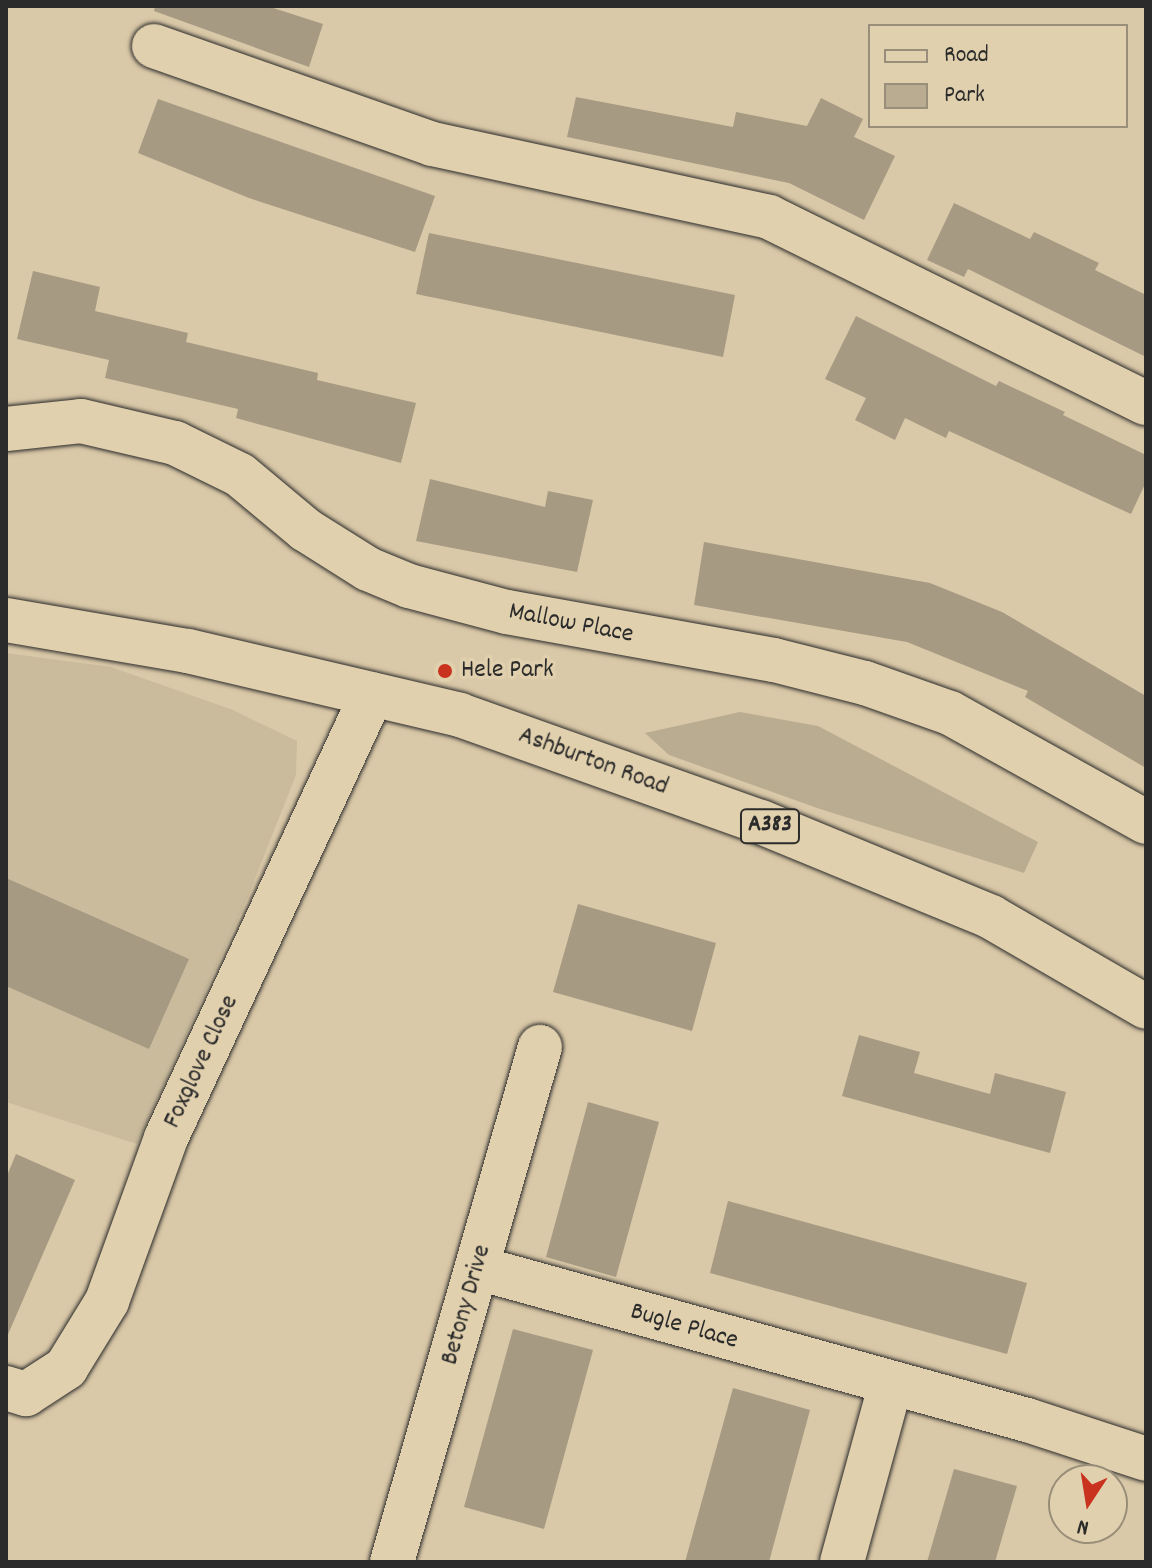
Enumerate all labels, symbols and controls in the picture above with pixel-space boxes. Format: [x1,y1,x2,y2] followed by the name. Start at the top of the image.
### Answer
[868,24,1128,128] legend
[944,39,989,73] text: Road
[944,79,985,113] text: Park
[506,597,636,651] street label: Mallow Place
[461,655,554,687] place label: Hele Park
[436,662,454,680] marker: Hele Park
[514,721,672,803] street label: Ashburton Road
[738,806,802,846] road number: A383
[158,991,246,1133] street label: Foxglove Close
[435,1241,499,1369] street label: Betony Drive
[627,1297,741,1357] street label: Bugle Place
[1048,1464,1128,1544] north arrow
[1075,1510,1092,1542] text: N

